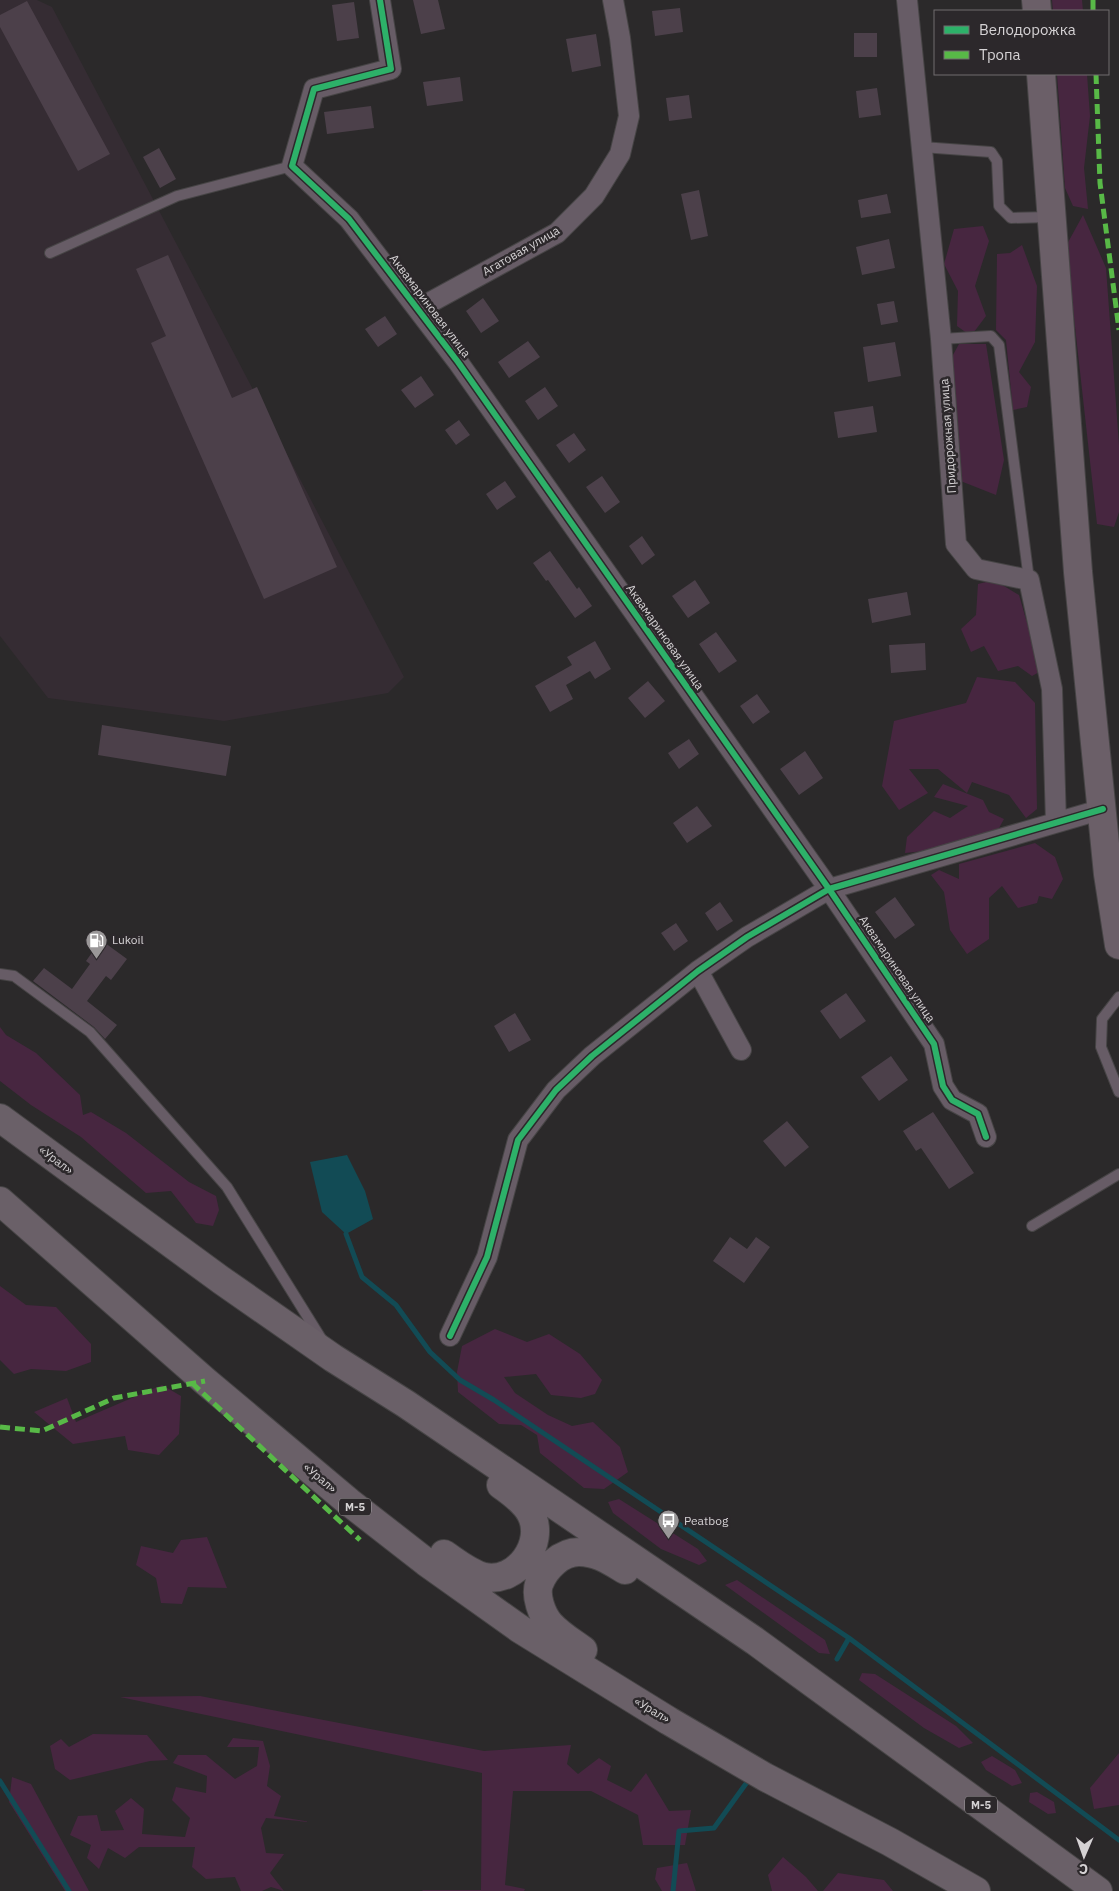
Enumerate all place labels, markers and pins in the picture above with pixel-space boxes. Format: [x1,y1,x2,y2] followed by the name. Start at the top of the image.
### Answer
[84,928,108,959] fuel station icon: Lukoil
[112,932,144,947] place label: Lukoil
[656,1509,680,1540] bus stop icon: Peatbog
[684,1513,729,1528] place label: Peatbog

